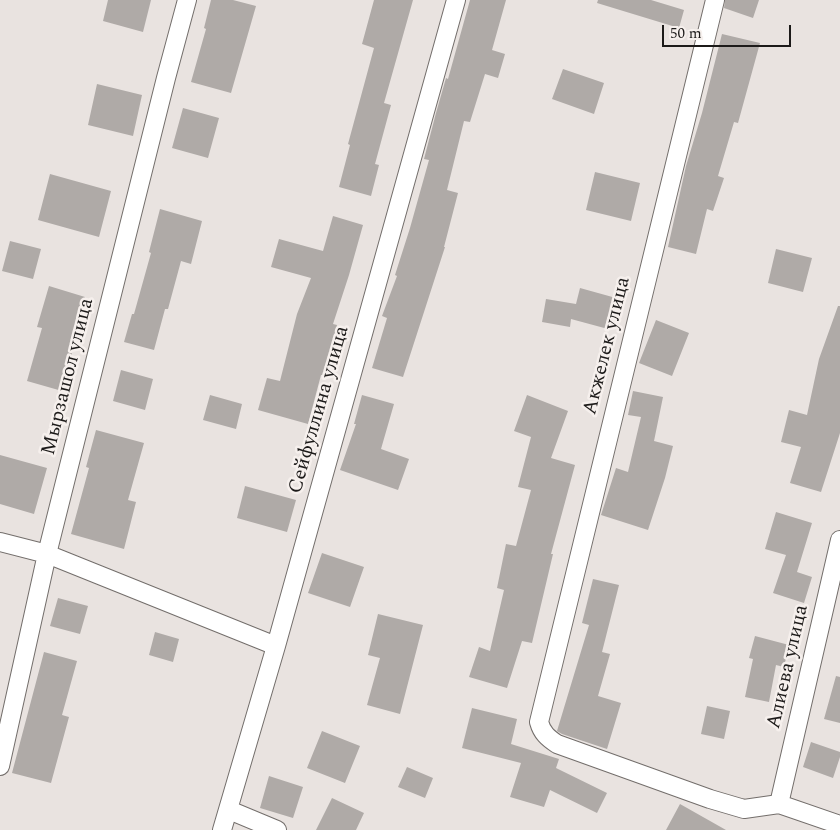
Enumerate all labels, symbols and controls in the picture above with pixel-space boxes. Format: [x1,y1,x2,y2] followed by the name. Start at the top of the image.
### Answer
[665,15,794,47] scale bar
[670,22,702,45] text: 50 m
[579,275,637,417] street label: Акжелек улица
[38,296,100,458] street label: Мырзашол улица
[285,323,355,497] street label: Сейфуллина улица
[763,603,815,731] street label: Алиева улица

